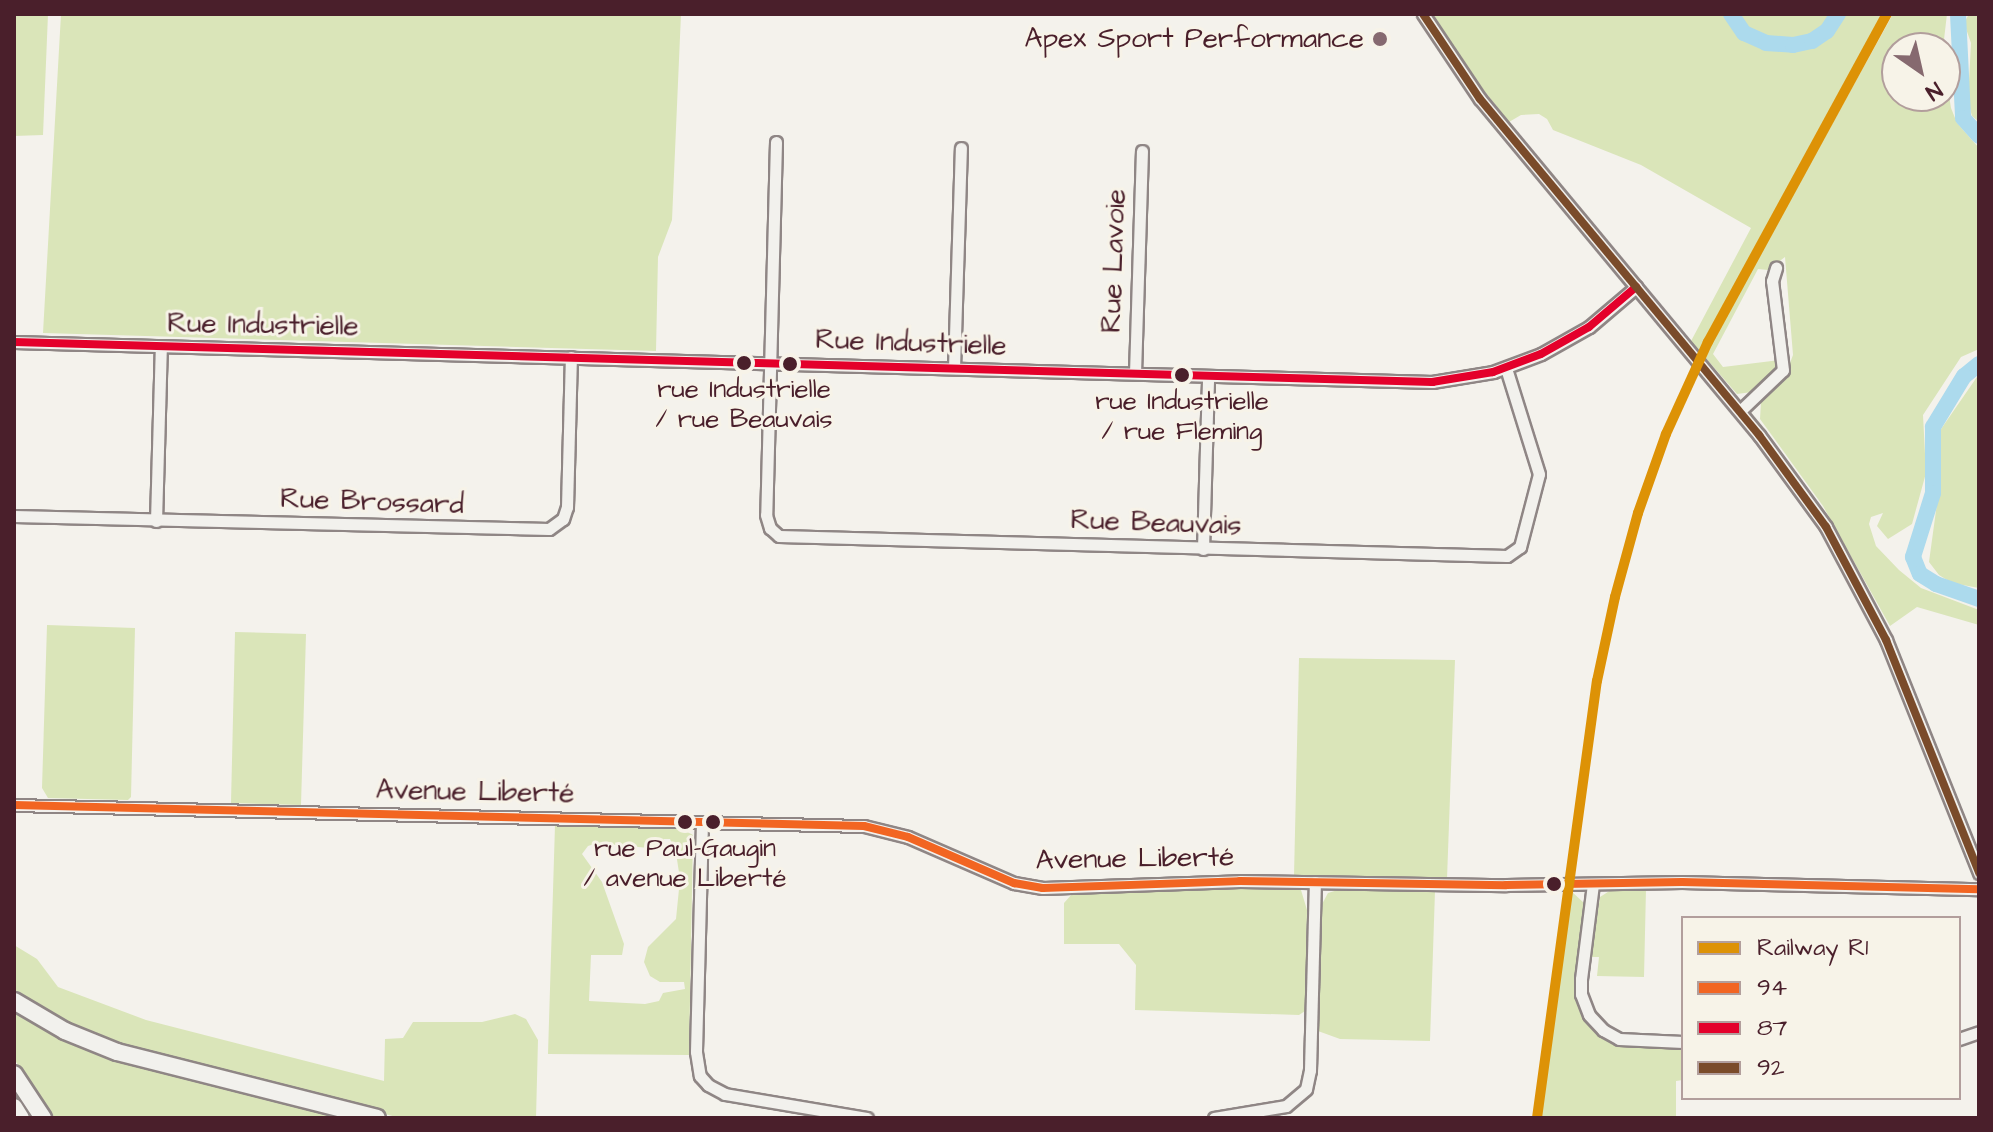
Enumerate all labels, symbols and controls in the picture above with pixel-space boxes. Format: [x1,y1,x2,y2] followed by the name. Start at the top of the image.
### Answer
[1024,22,1364,56] place label: Apex Sport Performance
[1371,30,1389,48] marker: Apex Sport Performance
[1881,32,1961,112] north arrow
[1919,74,1948,107] text: N
[1095,189,1133,333] street label: Rue Lavoie
[167,307,359,343] street label: Rue Industrielle
[815,323,1007,363] street label: Rue Industrielle
[736,355,752,371] marker: rue Industrielle / rue Beauvais
[782,356,798,372] unlabelled marker
[1174,367,1190,383] marker: rue Industrielle / rue Fleming
[656,374,832,436] place label: rue Industrielle / rue Beauvais
[1095,386,1269,448] place label: rue Industrielle / rue Fleming
[280,482,464,522] street label: Rue Brossard
[1070,503,1242,543] street label: Rue Beauvais
[375,773,575,811] street label: Avenue Liberté
[677,814,693,830] marker: rue Paul-Gaugin / avenue Liberté
[705,814,721,830] unlabelled marker
[583,833,787,894] place label: rue Paul-Gaugin / avenue Liberté
[1035,840,1235,878] street label: Avenue Liberté
[1546,876,1562,892] unlabelled marker
[1681,916,1961,1100] legend
[1757,931,1868,965] text: Railway R1
[1757,971,1787,1005] text: 94
[1757,1011,1787,1045] text: 87
[1757,1051,1784,1085] text: 92

